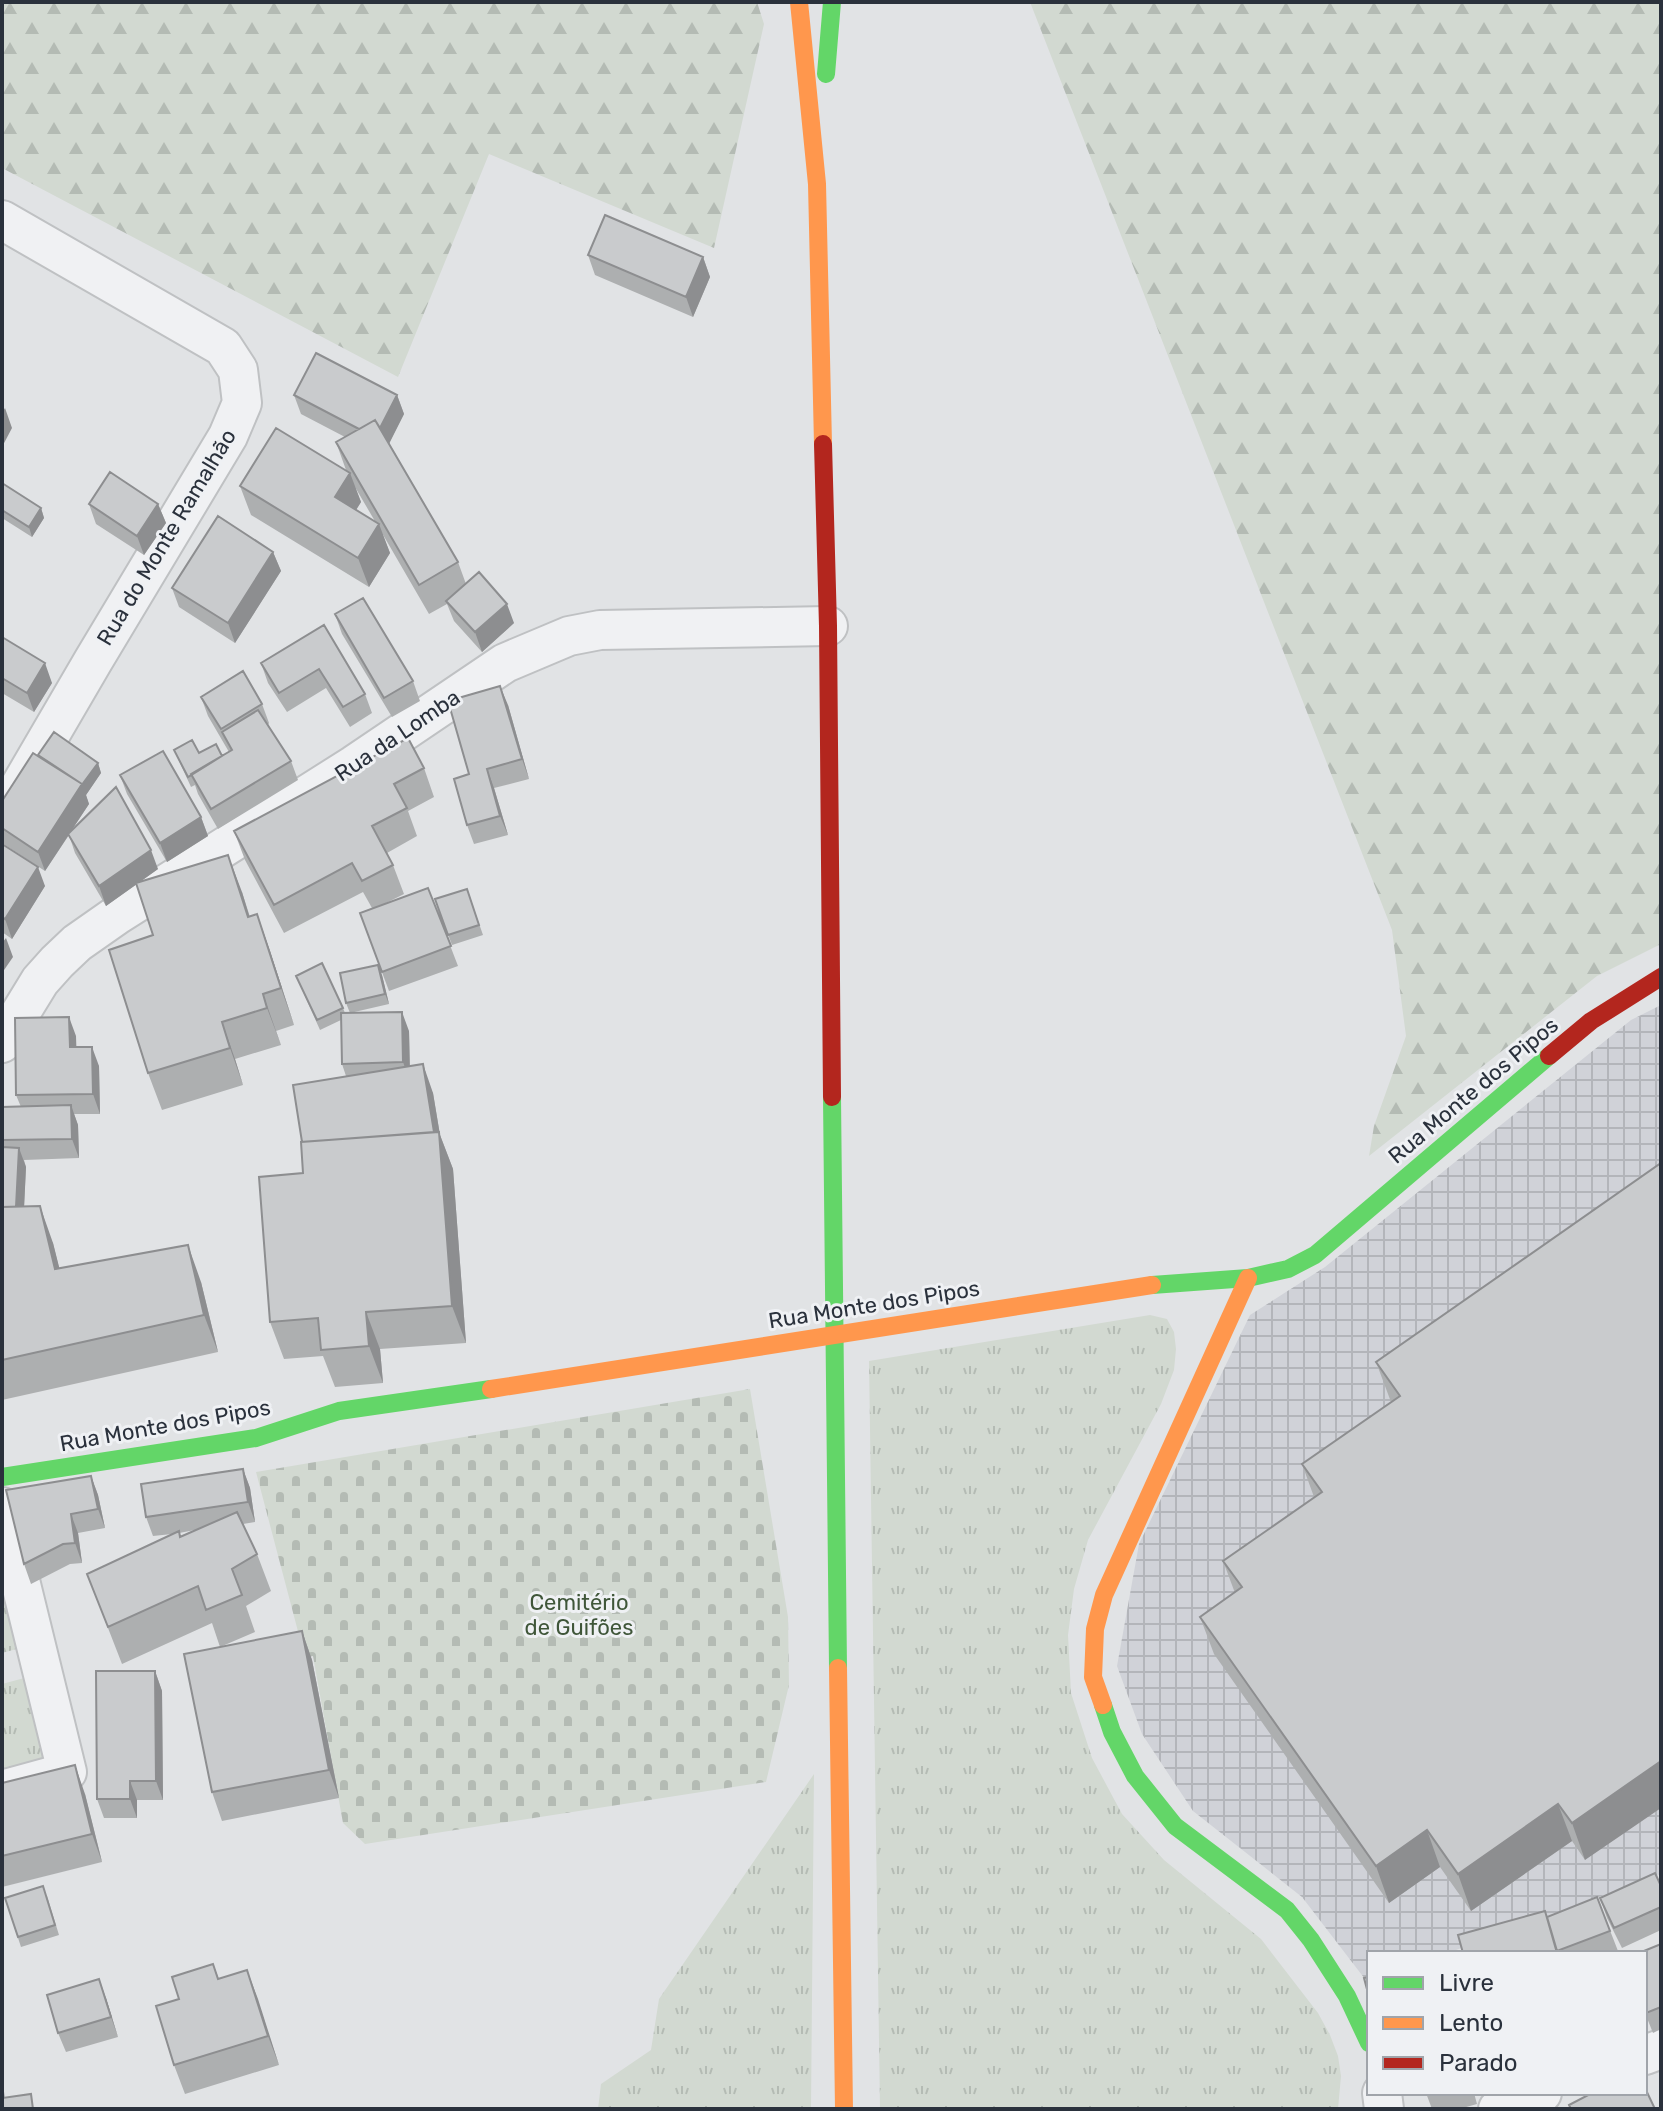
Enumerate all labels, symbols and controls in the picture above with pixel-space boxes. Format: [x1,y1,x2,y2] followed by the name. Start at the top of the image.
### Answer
[91,424,242,650] street label: Rua do Monte Ramalhão
[329,684,465,787] street label: Rua da Lomba
[1383,1011,1564,1169] street label: Rua Monte dos Pipos
[767,1274,982,1335] street label: Rua Monte dos Pipos
[58,1394,273,1457] street label: Rua Monte dos Pipos
[525,1589,633,1641] park label: Cemitério de Guifões
[1367,1951,1647,2095] legend
[1439,1969,1494,1997] text: Livre
[1439,2009,1503,2037] text: Lento
[1439,2049,1518,2077] text: Parado

